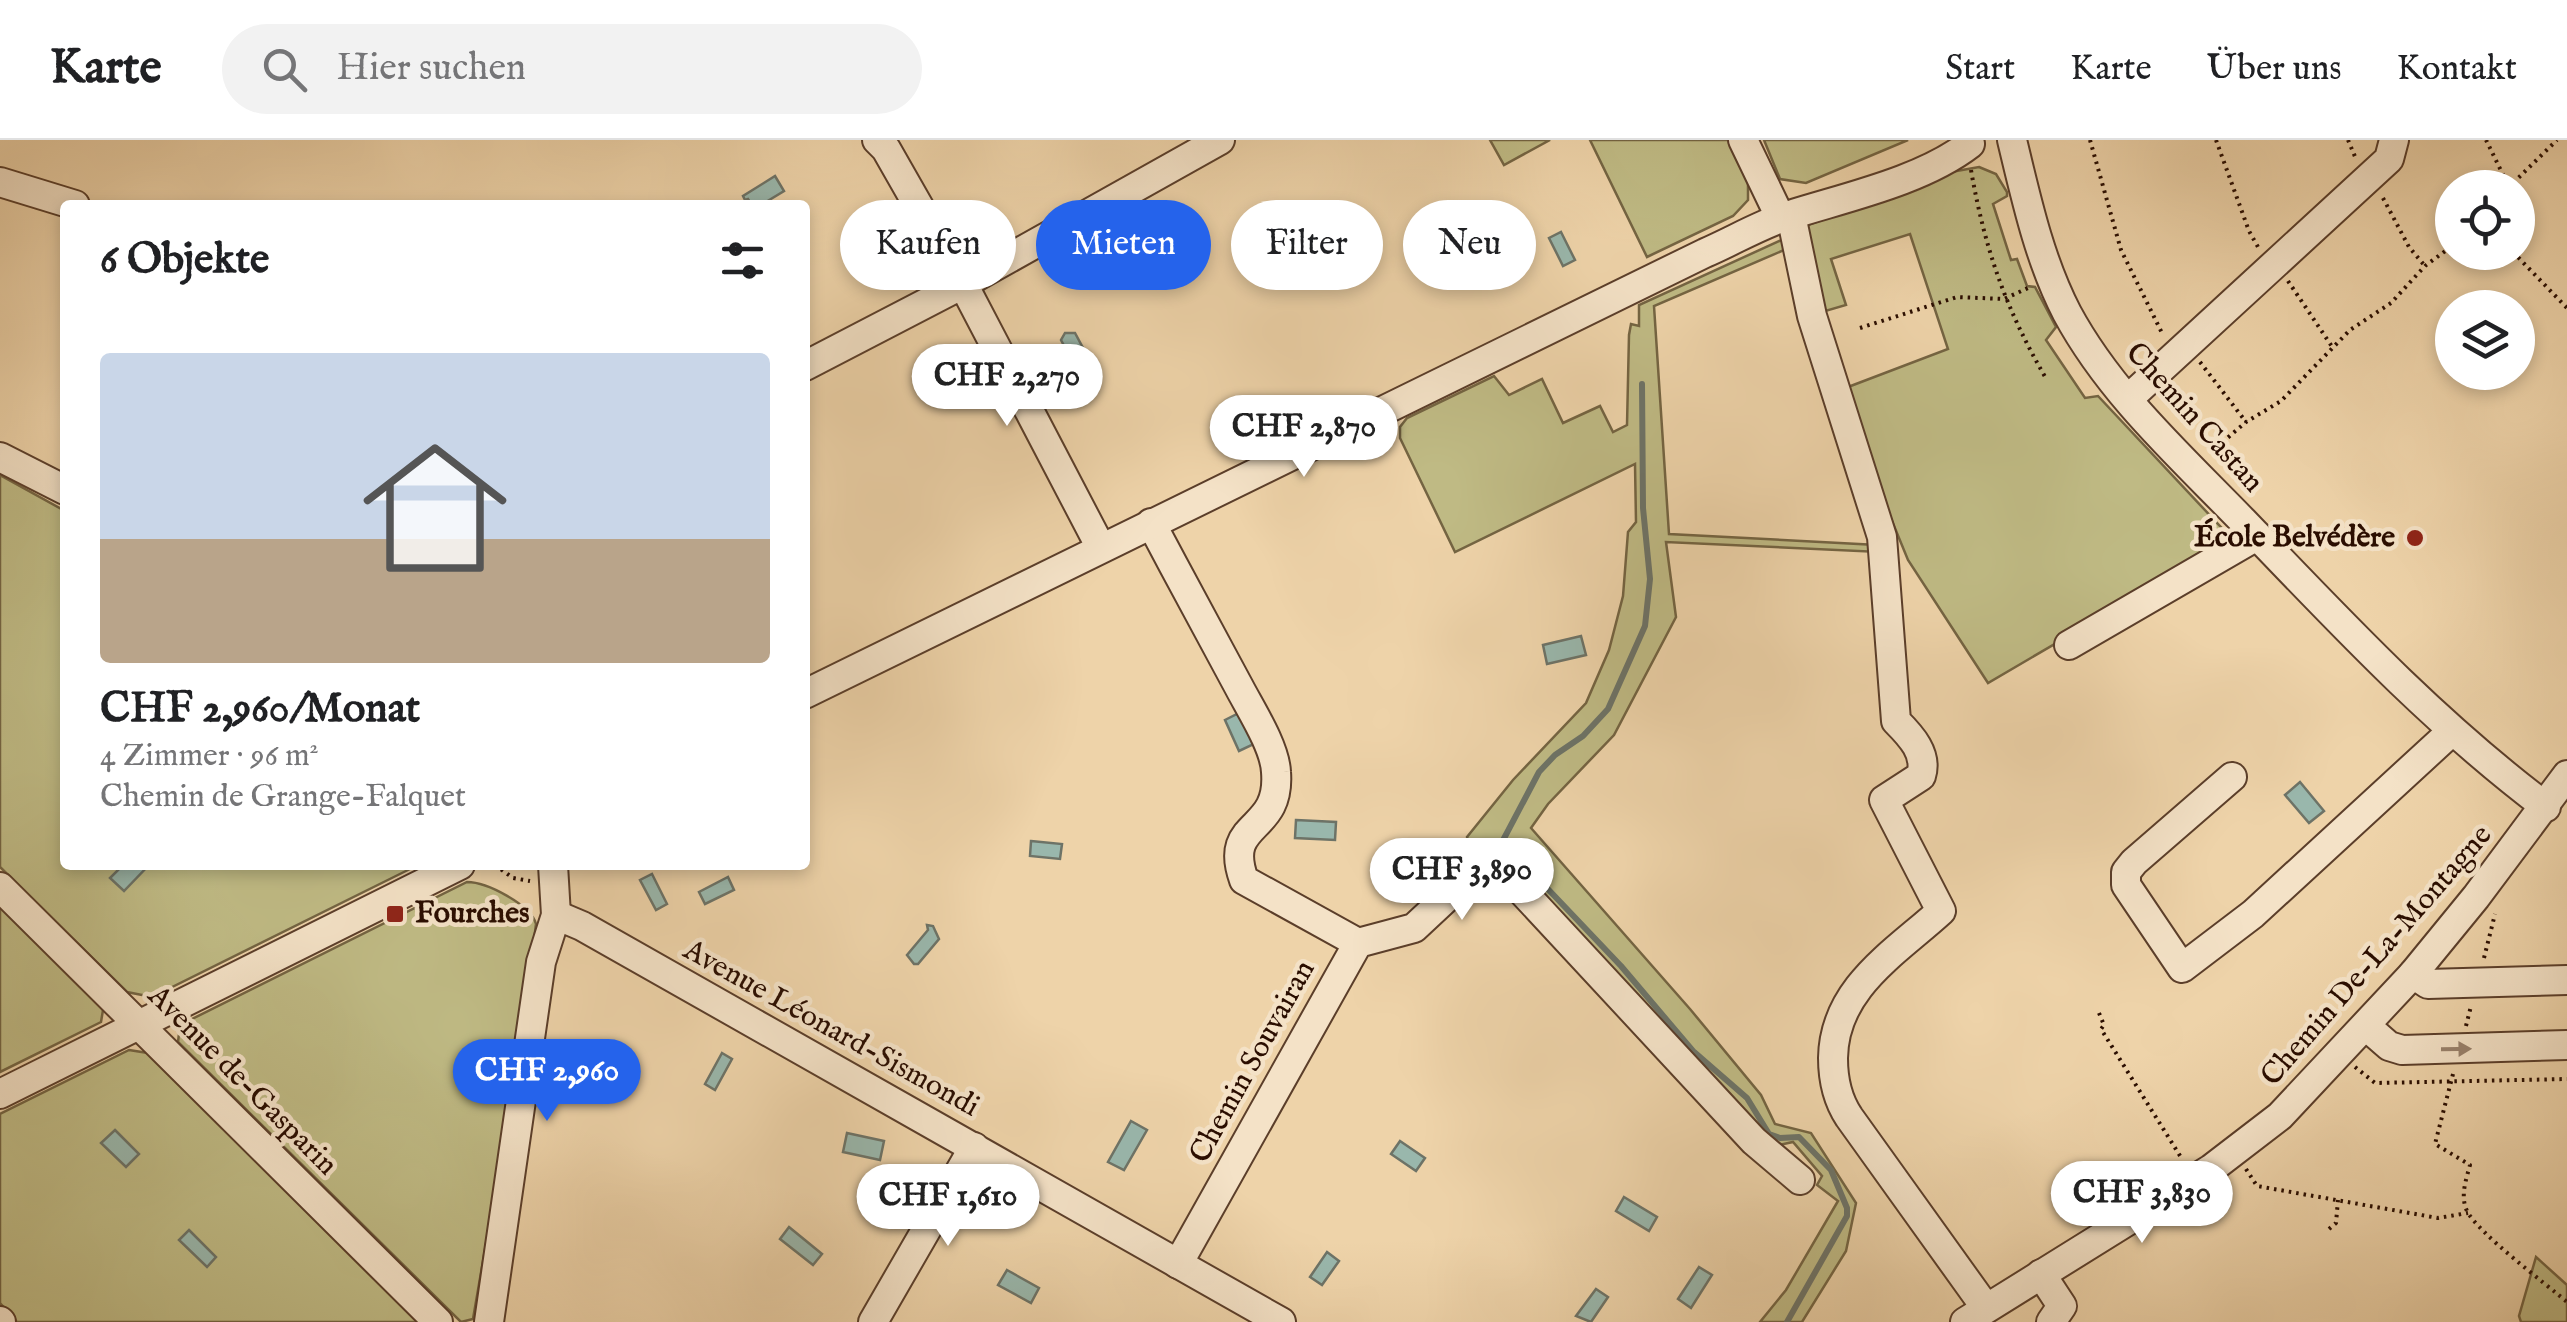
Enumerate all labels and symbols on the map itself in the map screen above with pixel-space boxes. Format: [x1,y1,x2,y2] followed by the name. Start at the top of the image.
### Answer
[2117,335,2271,501] street label: Chemin Castan
[893,344,1121,429] pin: CHF 2,270
[1190,395,1418,480] pin: CHF 2,870
[2194,517,2395,557] place label: École Belvédère
[2404,527,2426,549] marker: École Belvédère
[2253,818,2501,1094] street label: Chemin De-La-Montagne
[1348,838,1576,923] pin: CHF 3,890
[415,895,529,933] place label: Fourches
[384,903,406,925] marker: Fourches
[675,931,986,1126] street label: Avenue Léonard-Sismondi
[1182,954,1324,1170] street label: Chemin Souvairan
[138,977,345,1184] street label: Avenue de-Gasparin
[433,1039,661,1124] pin: CHF 2,960
[2440,1040,2472,1056] one-way arrow
[2028,1161,2256,1246] pin: CHF 3,830
[834,1164,1062,1249] pin: CHF 1,610

